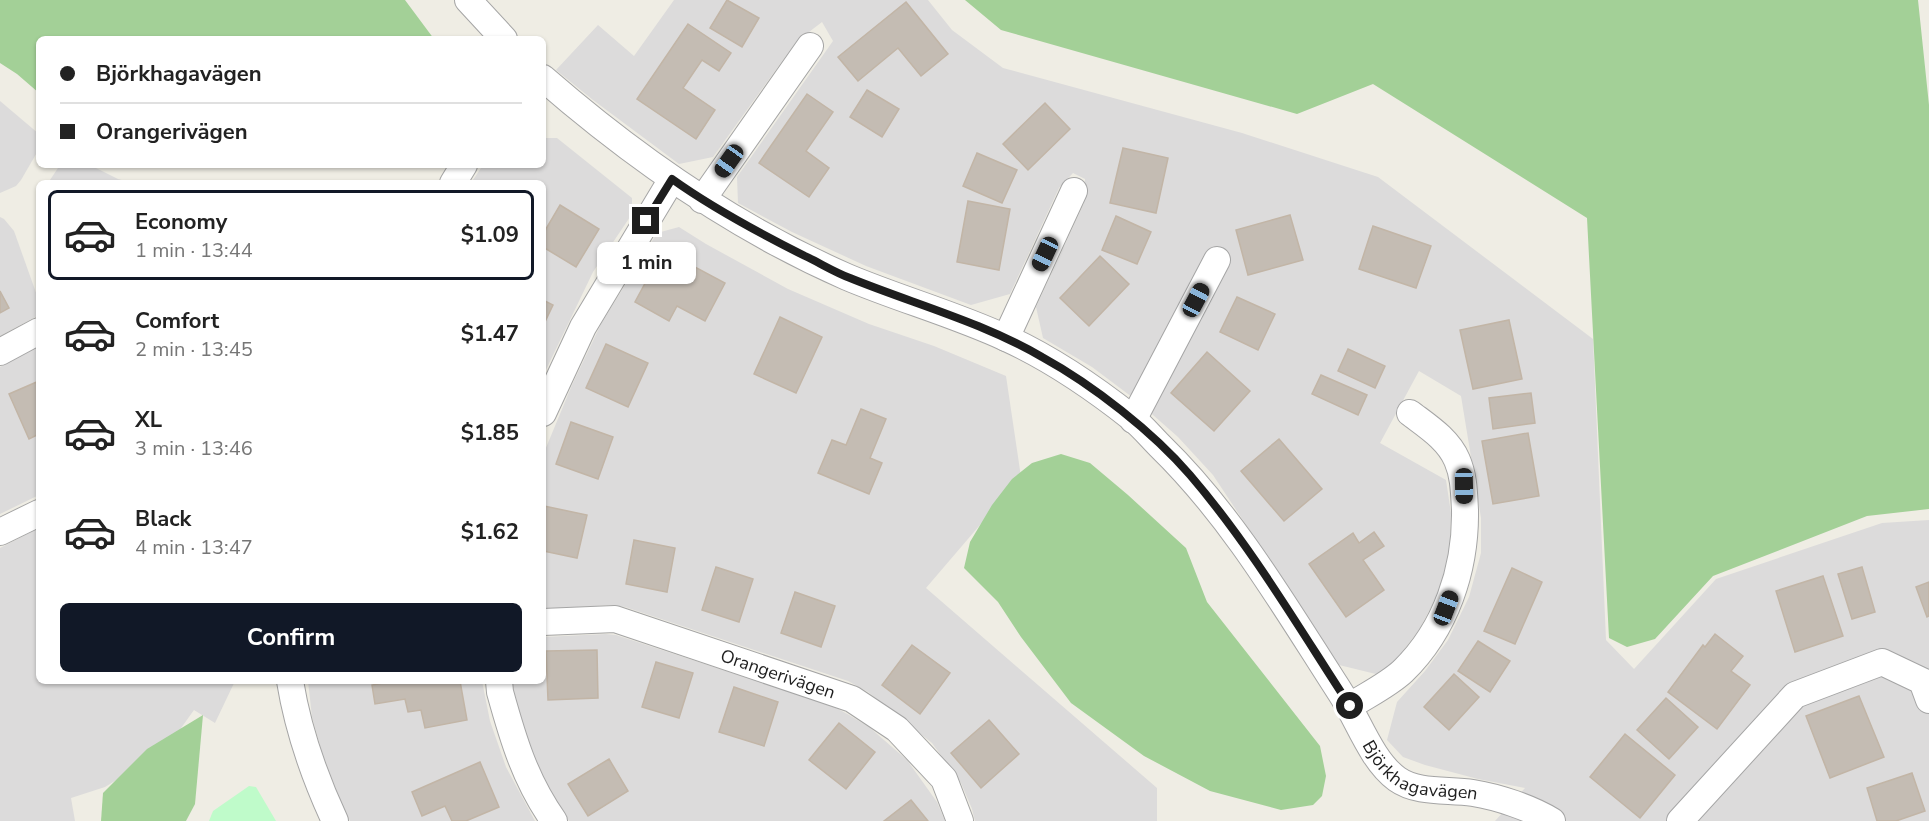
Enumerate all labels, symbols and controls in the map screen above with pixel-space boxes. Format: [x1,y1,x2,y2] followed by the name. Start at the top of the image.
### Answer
[96,59,262,89] text: Björkhagavägen
[96,117,248,147] text: Orangerivägen
[711,141,747,181] car
[135,207,227,237] text: Economy
[632,207,659,234] route end
[63,208,117,262] icon: car
[461,220,519,250] text: $1.09
[1029,234,1061,274] car
[135,237,253,264] text: 1 min · 13:44
[596,242,696,284] callout: 1 min
[621,249,672,276] text: 1 min
[1180,280,1212,320] car
[135,306,219,336] text: Comfort
[63,307,117,361] icon: car
[461,319,519,349] text: $1.47
[135,336,253,363] text: 2 min · 13:45
[135,405,162,435] text: XL
[63,406,117,460] icon: car
[461,418,519,448] text: $1.85
[135,435,253,462] text: 3 min · 13:46
[1455,468,1473,504] car
[135,504,191,534] text: Black
[63,505,117,559] icon: car
[461,517,519,547] text: $1.62
[135,534,253,561] text: 4 min · 13:47
[1431,588,1461,628] car
[60,603,522,672] button: Confirm
[717,643,838,705] street label: Orangerivägen
[1336,692,1363,719] route start
[1357,736,1479,806] street label: Björkhagavägen

